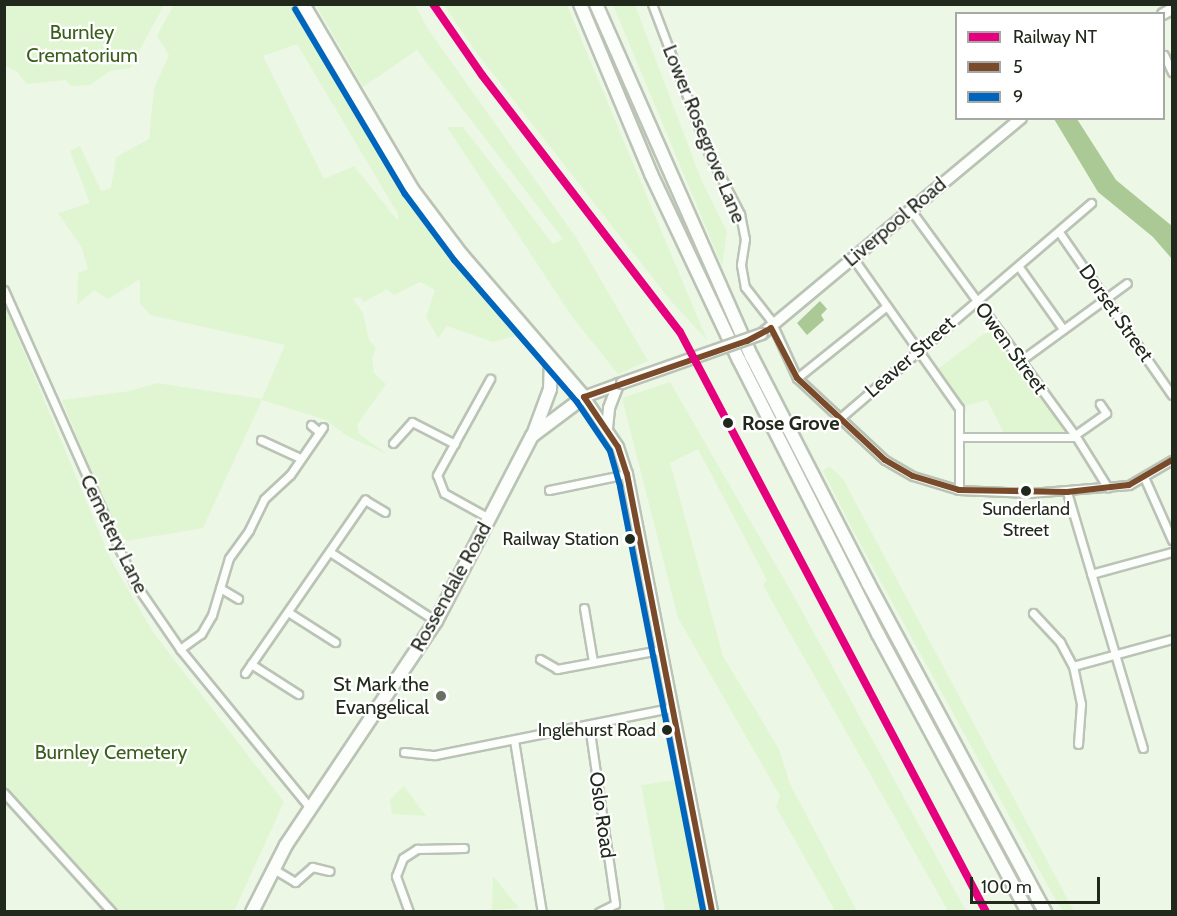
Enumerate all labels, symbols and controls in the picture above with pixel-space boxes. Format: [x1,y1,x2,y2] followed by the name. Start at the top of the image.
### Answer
[955,12,1165,120] legend
[26,20,138,67] park label: Burnley Crematorium
[1013,26,1097,48] text: Railway NT
[657,42,751,226] street label: Lower Rosegrove Lane
[1013,56,1023,78] text: 5
[1013,86,1023,108] text: 9
[839,172,951,272] street label: Liverpool Road
[1074,260,1158,366] street label: Dorset Street
[970,298,1052,398] street label: Owen Street
[860,311,960,403] street label: Leaver Street
[742,411,840,435] place label: Rose Grove
[719,414,737,432] marker: Rose Grove
[75,471,153,597] street label: Cemetery Lane
[1020,485,1032,497] marker: Sunderland Street
[982,499,1070,542] place label: Sunderland Street
[406,518,496,656] street label: Rossendale Road
[503,528,619,550] place label: Railway Station
[624,533,636,545] marker: Railway Station
[333,672,429,719] place label: St Mark the Evangelical
[434,689,448,703] marker: St Mark the Evangelical
[538,719,656,741] place label: Inglehurst Road
[661,724,673,736] marker: Inglehurst Road
[35,740,187,764] park label: Burnley Cemetery
[584,770,620,860] street label: Oslo Road
[973,865,1104,903] scale bar
[981,876,1032,898] text: 100 m

